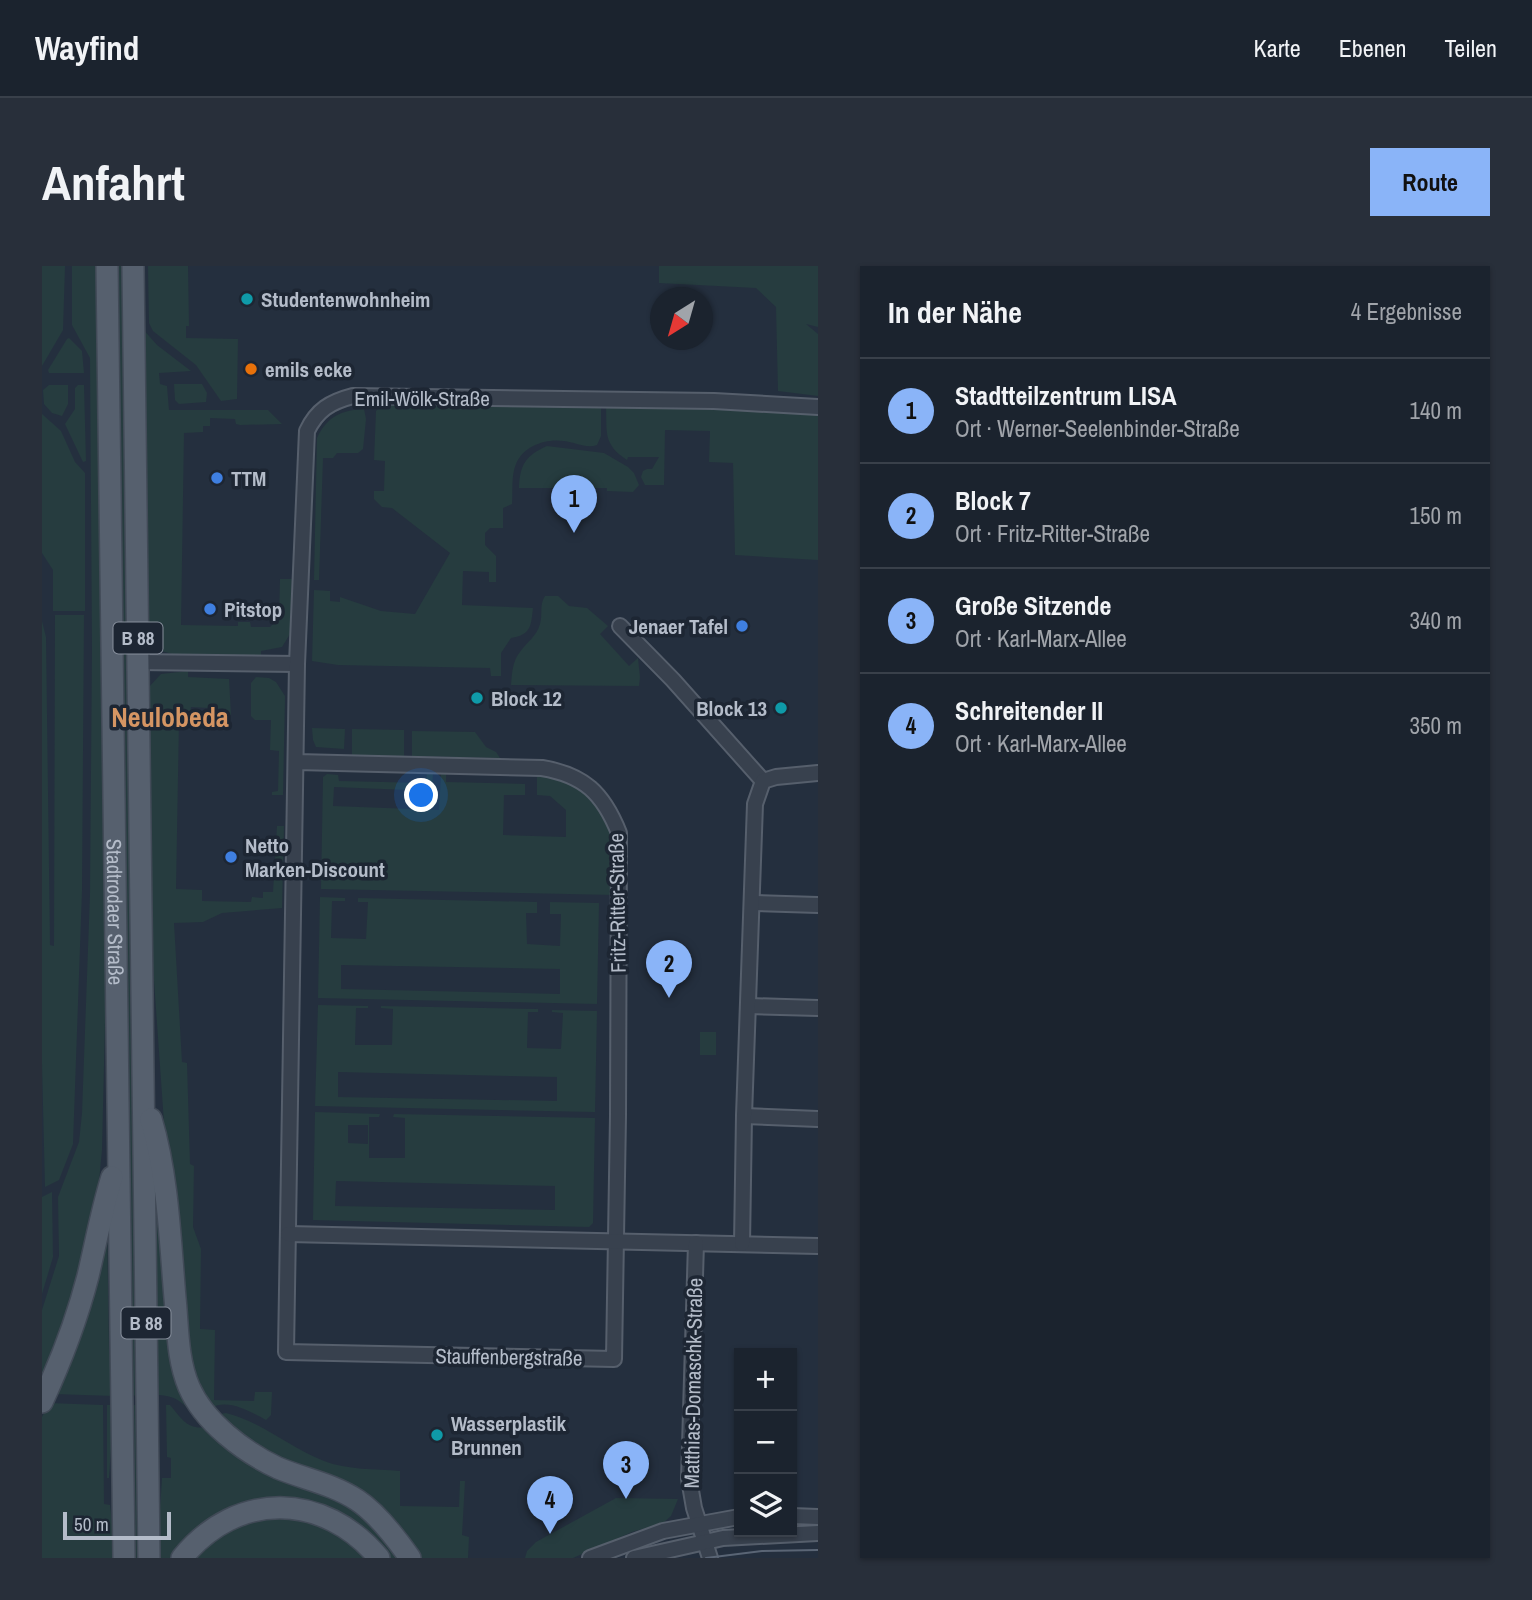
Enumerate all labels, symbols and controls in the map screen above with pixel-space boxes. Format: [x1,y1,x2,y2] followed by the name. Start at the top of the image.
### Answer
[35,26,139,70] text: Wayfind
[1254,32,1301,64] text: Karte
[1339,32,1406,64] text: Ebenen
[1444,32,1497,64] text: Teilen
[1370,148,1490,216] button: Route
[42,149,185,215] text: Anfahrt
[261,285,430,314] place label: Studentenwohnheim
[650,287,713,350] north arrow
[239,291,255,307] marker: Studentenwohnheim
[888,292,1022,332] text: In der Nähe
[1351,296,1462,327] text: 4 Ergebnisse
[265,355,352,384] place label: emils ecke
[243,361,259,377] marker: emils ecke
[955,378,1177,413] text: Stadtteilzentrum LISA
[354,384,490,413] street label: Emil-Wölk-Straße
[906,395,916,426] text: 1
[1410,395,1462,426] text: 140 m
[955,413,1240,444] text: Ort · Werner-Seelenbinder-Straße
[231,464,266,493] place label: TTM
[209,470,225,486] marker: TTM
[551,475,597,533] pin: 1
[955,483,1031,518] text: Block 7
[906,500,916,531] text: 2
[1410,500,1462,531] text: 150 m
[955,518,1150,549] text: Ort · Fritz-Ritter-Straße
[955,588,1111,623] text: Große Sitzende
[224,595,282,624] place label: Pitstop
[202,601,218,617] marker: Pitstop
[906,605,916,636] text: 3
[1410,605,1462,636] text: 340 m
[629,612,728,641] place label: Jenaer Tafel
[734,618,750,634] marker: Jenaer Tafel
[114,622,162,654] road number: B 88
[955,623,1127,654] text: Ort · Karl-Marx-Allee
[491,684,562,713] place label: Block 12
[469,690,485,706] marker: Block 12
[955,693,1103,728] text: Schreitender II
[696,694,767,723] place label: Block 13
[111,698,229,736] district label: Neulobeda
[773,700,789,716] marker: Block 13
[906,710,916,741] text: 4
[1410,710,1462,741] text: 350 m
[955,728,1127,759] text: Ort · Karl-Marx-Allee
[404,778,438,812] your location
[245,831,385,884] place label: Netto Marken-Discount
[601,833,633,973] street label: Fritz-Ritter-Straße
[100,838,131,985] street label: Stadtrodaer Straße
[223,849,239,865] marker: Netto Marken-Discount
[646,940,692,998] pin: 2
[677,1277,709,1489] street label: Matthias-Domaschk-Straße
[122,1308,170,1338] road number: B 88
[435,1341,583,1373] street label: Stauffenbergstraße
[734,1348,797,1537] map controls
[734,1348,797,1411] button: +
[451,1409,567,1462] place label: Wasserplastik Brunnen
[734,1411,797,1474] button: −
[429,1427,445,1443] marker: Wasserplastik Brunnen
[603,1441,649,1499] pin: 3
[734,1474,797,1537] button: layers
[527,1476,573,1534] pin: 4
[63,1509,172,1541] scale bar
[74,1511,109,1537] text: 50 m

